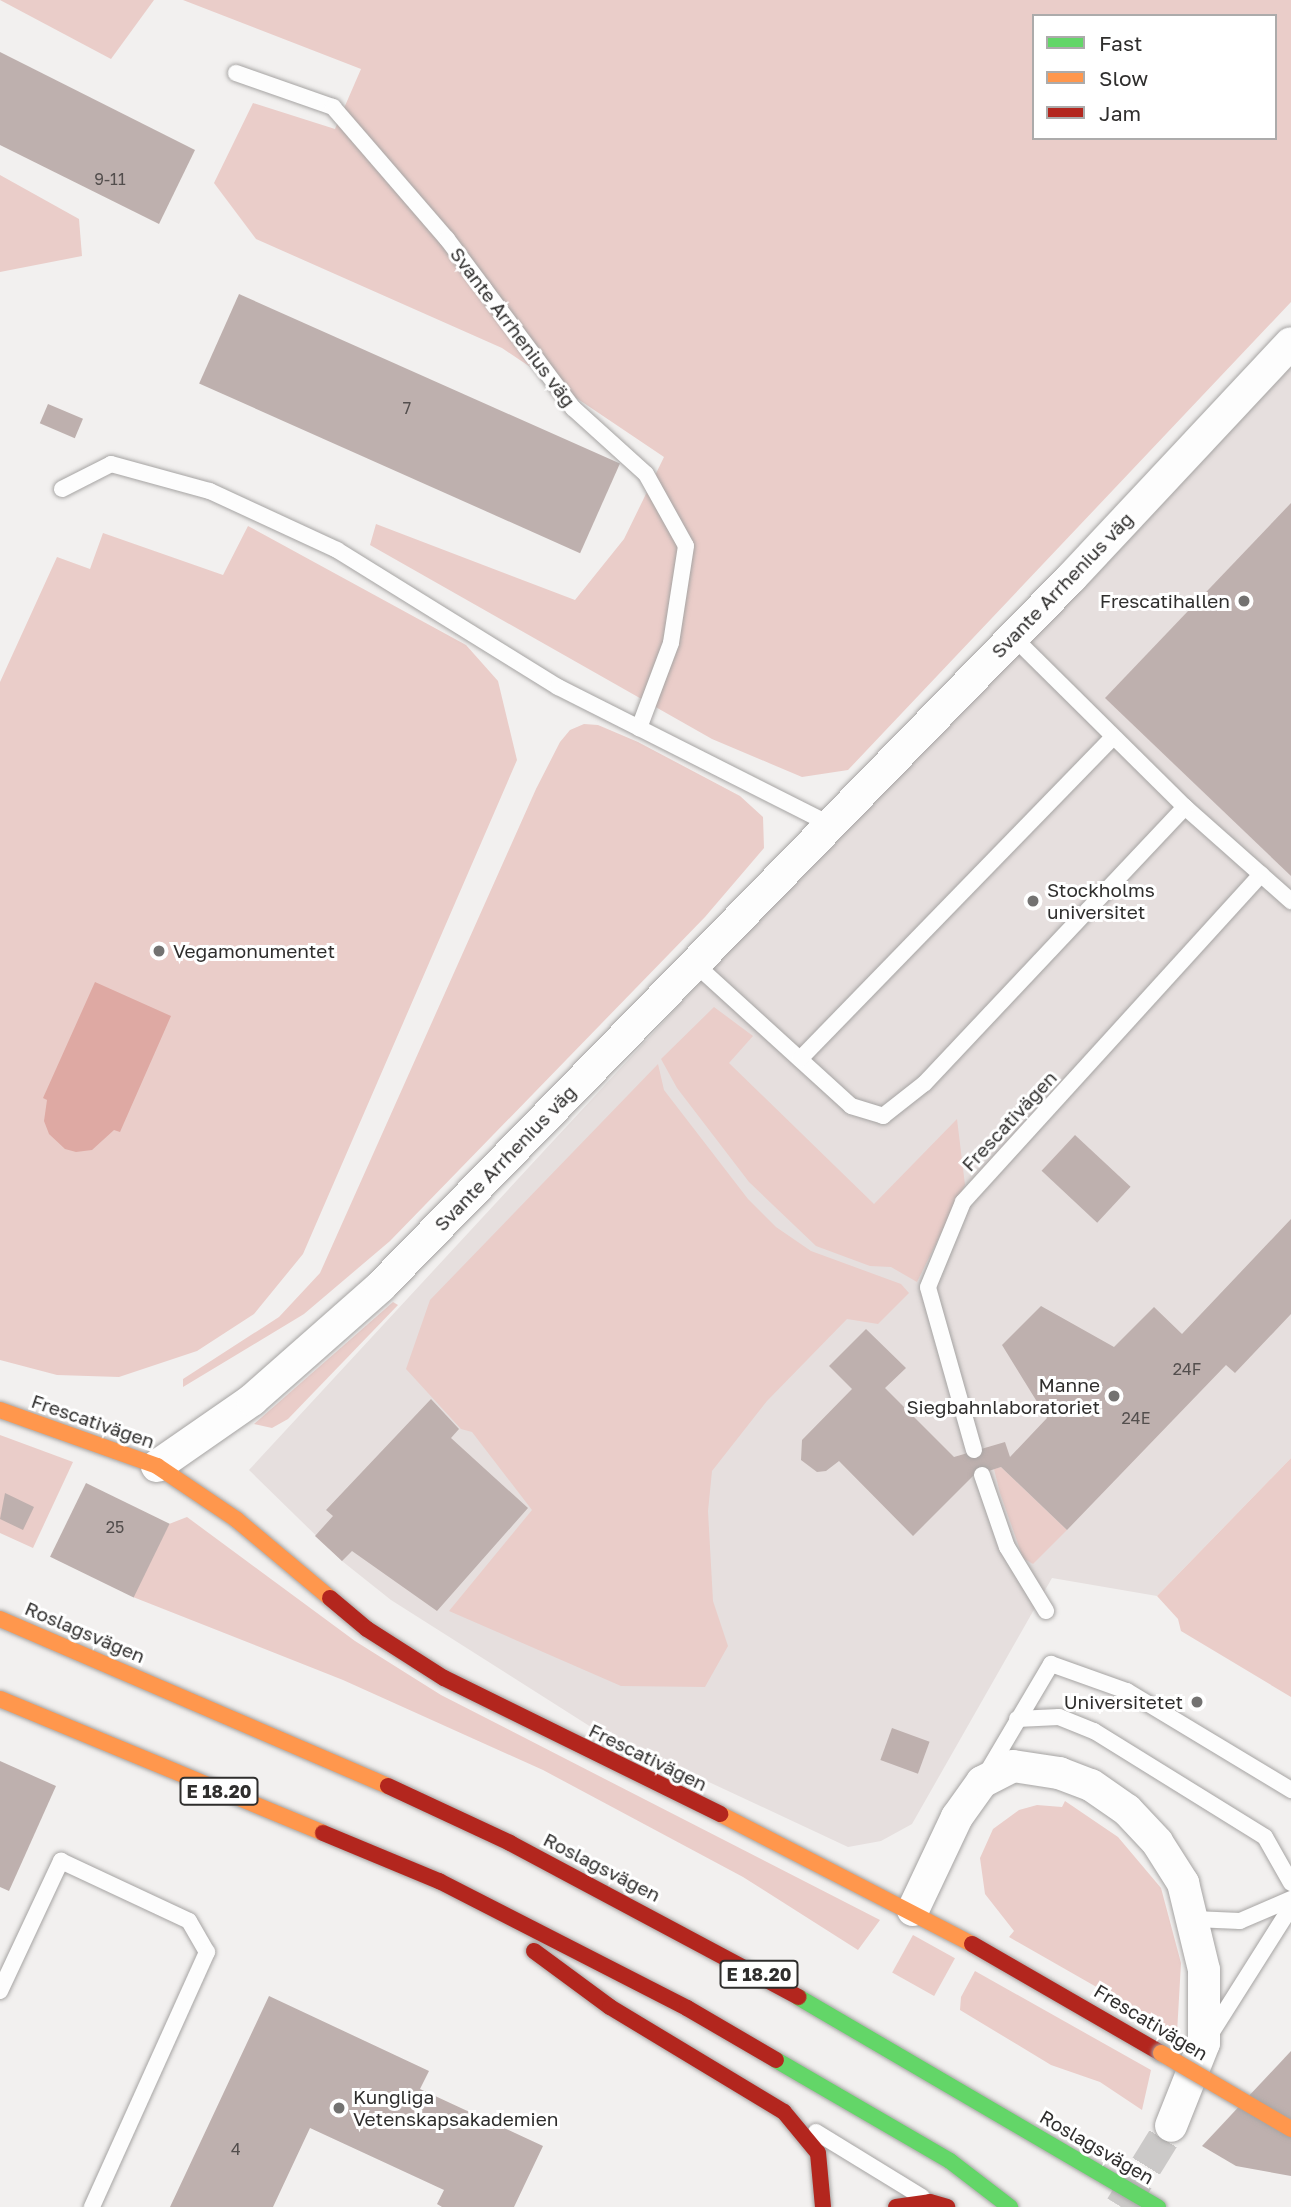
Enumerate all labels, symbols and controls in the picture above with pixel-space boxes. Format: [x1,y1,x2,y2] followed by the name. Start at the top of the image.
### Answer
[1032,14,1277,140] legend
[1099,30,1142,56] text: Fast
[1099,65,1148,91] text: Slow
[1099,100,1141,126] text: Jam
[94,169,126,189] house number: 9-11
[446,243,580,411] street label: Svante Arrhenius väg
[403,398,411,418] house number: 7
[987,507,1137,663] street label: Svante Arrhenius väg
[1100,590,1230,612] place label: Frescatihallen
[1236,593,1252,609] marker: Frescatihallen
[1047,879,1155,923] place label: Stockholms universitet
[1025,893,1041,909] marker: Stockholms universitet
[173,940,335,962] place label: Vegamonumentet
[151,943,167,959] marker: Vegamonumentet
[957,1066,1061,1176] street label: Frescativägen
[430,1080,580,1236] street label: Svante Arrhenius väg
[1173,1359,1201,1379] house number: 24F
[906,1374,1100,1418] place label: Manne Siegbahnlaboratoriet
[1106,1388,1122,1404] marker: Manne Siegbahnlaboratoriet
[28,1389,158,1453] street label: Frescativägen
[1122,1408,1150,1428] house number: 24E
[106,1517,124,1537] house number: 25
[22,1596,148,1668] street label: Roslagsvägen
[1064,1691,1183,1713] place label: Universitetet
[1189,1694,1205,1710] marker: Universitetet
[585,1719,711,1795] street label: Frescativägen
[179,1776,259,1806] road number: E 18.20
[540,1828,664,1906] street label: Roslagsvägen
[719,1960,799,1988] road number: E 18.20
[1090,1979,1212,2065] street label: Frescativägen
[353,2086,558,2130] place label: Kungliga Vetenskapsakademien
[331,2100,347,2116] marker: Kungliga Vetenskapsakademien
[1036,2105,1158,2189] street label: Roslagsvägen
[231,2139,241,2159] house number: 4

